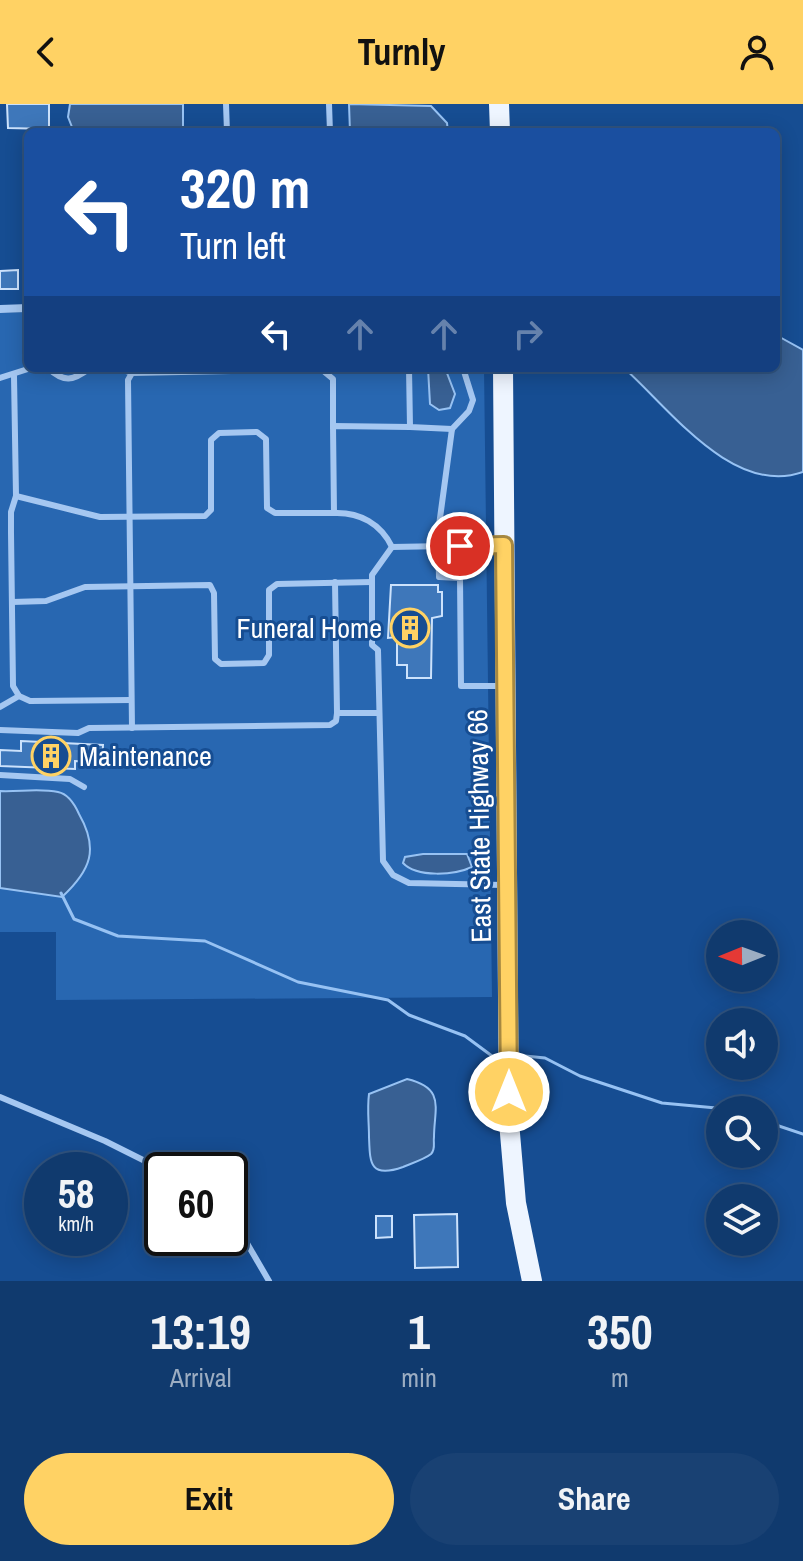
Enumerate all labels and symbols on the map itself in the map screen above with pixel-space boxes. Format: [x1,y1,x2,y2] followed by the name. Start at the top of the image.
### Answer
[426,512,494,580] pin
[389,607,431,649] building icon: Funeral Home
[237,609,382,647] place label: Funeral Home
[458,709,500,943] street label: East State Highway 66
[30,735,72,777] building icon: Maintenance
[79,737,212,775] place label: Maintenance
[706,920,778,992] north arrow
[467,1050,551,1134] position arrow
[144,1152,248,1256] speed limit sign: 60

